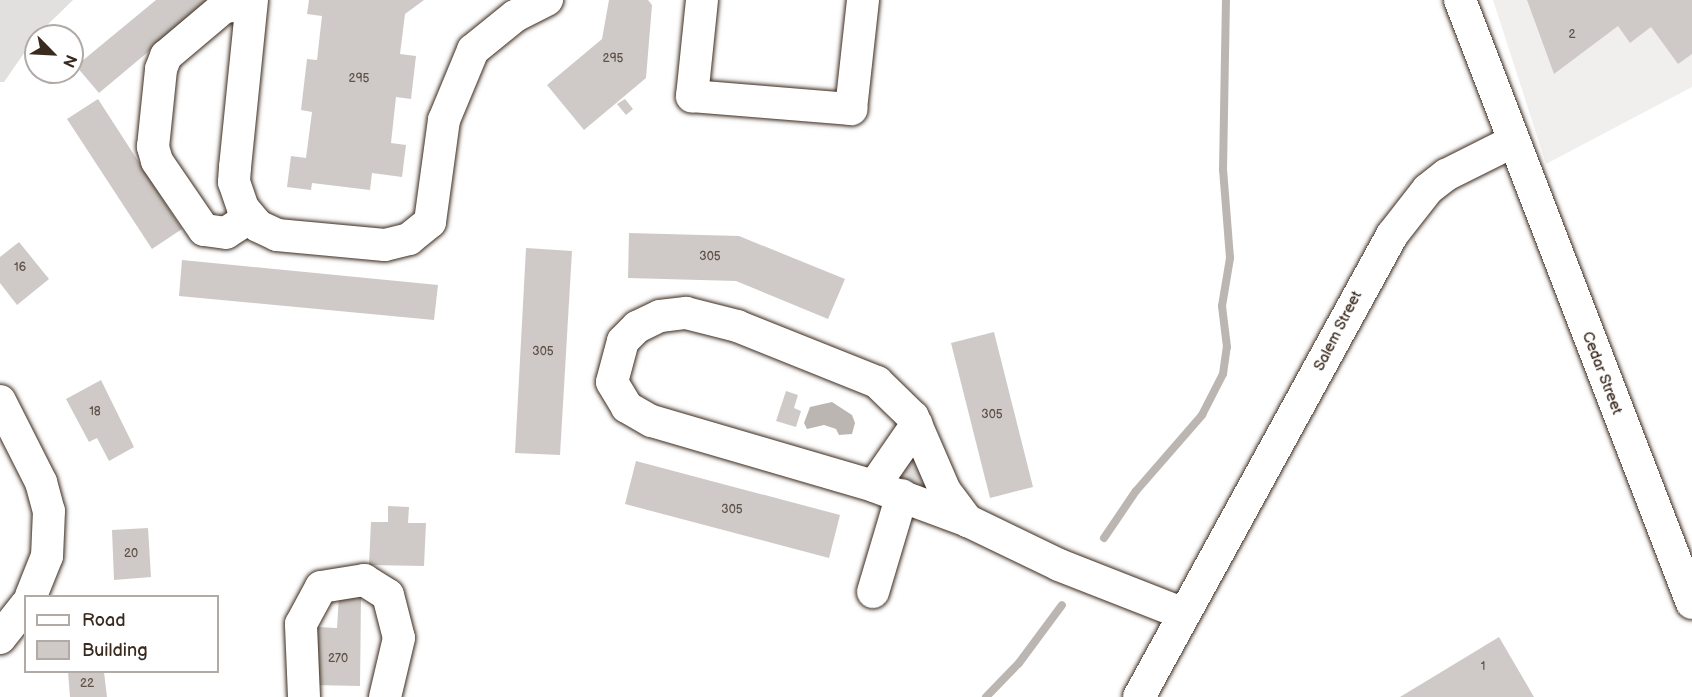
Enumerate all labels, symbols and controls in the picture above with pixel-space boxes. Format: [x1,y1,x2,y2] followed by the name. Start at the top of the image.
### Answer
[24,24,84,84] north arrow
[1568,28,1576,42] house number: 2
[58,51,80,70] text: N
[603,52,623,66] house number: 295
[349,72,369,86] house number: 295
[699,250,721,264] house number: 305
[14,261,26,275] house number: 16
[1310,288,1366,374] street label: Salem Street
[1578,329,1626,417] street label: Cedar Street
[532,345,554,359] house number: 305
[89,405,101,419] house number: 18
[981,408,1003,422] house number: 305
[721,503,743,517] house number: 305
[124,547,138,561] house number: 20
[24,595,219,673] legend
[82,610,126,631] text: Road
[82,640,148,661] text: Building
[328,652,348,666] house number: 270
[1481,660,1485,674] house number: 1
[80,677,94,691] house number: 22

